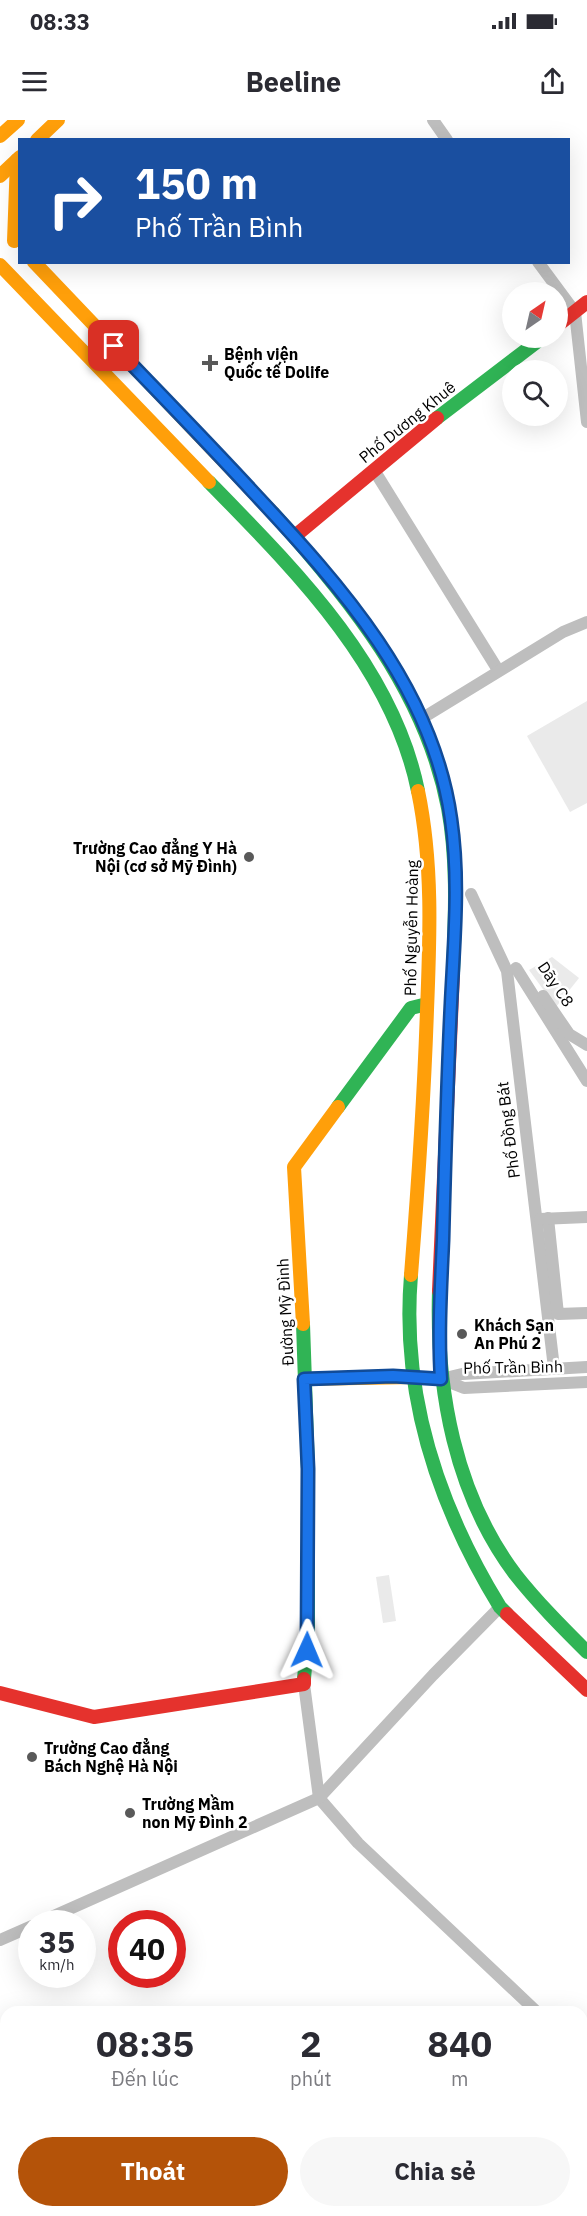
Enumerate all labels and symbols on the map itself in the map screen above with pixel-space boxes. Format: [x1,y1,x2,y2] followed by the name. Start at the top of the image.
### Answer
[502,282,568,348] north arrow
[88,320,139,371] pin
[224,344,329,382] place label: Bệnh viện Quốc tế Dolife
[201,354,219,372] marker: Bệnh viện Quốc tế Dolife
[355,377,460,467] street label: Phố Dương Khuê
[73,838,237,876] place label: Trường Cao đẳng Y Hà Nội (cơ sở Mỹ Đình)
[242,850,256,864] marker: Trường Cao đẳng Y Hà Nội (cơ sở Mỹ Đình)
[400,859,422,996] street label: Phố Nguyễn Hoàng
[534,957,578,1011] street label: Dãy C8
[492,1081,524,1179] street label: Phố Đồng Bát
[272,1258,298,1366] street label: Đường Mỹ Đình
[474,1315,554,1353] place label: Khách Sạn An Phú 2
[455,1327,469,1341] marker: Khách Sạn An Phú 2
[463,1356,563,1378] street label: Phố Trần Bình
[275,1618,339,1682] position arrow
[44,1738,178,1776] place label: Trường Cao đẳng Bách Nghệ Hà Nội
[25,1750,39,1764] marker: Trường Cao đẳng Bách Nghệ Hà Nội
[142,1793,248,1832] place label: Trường Mầm non Mỹ Đình 2
[123,1806,137,1820] marker: Trường Mầm non Mỹ Đình 2
[108,1910,186,1988] speed limit sign: 40

